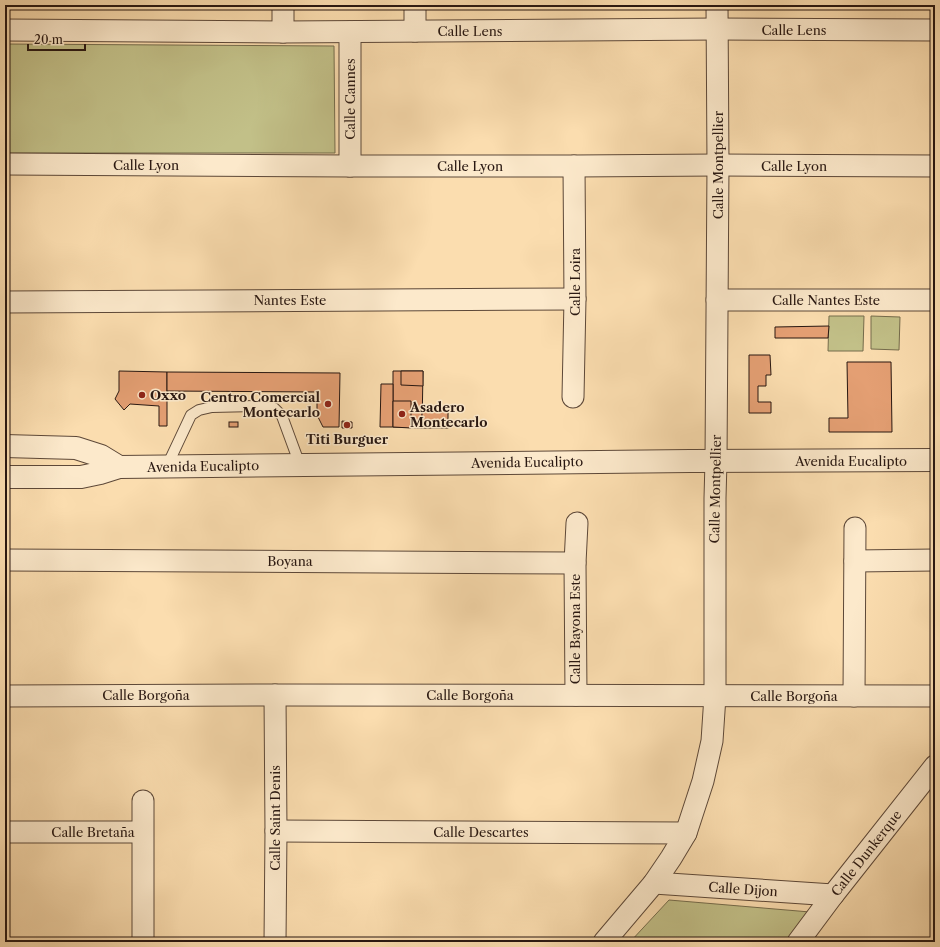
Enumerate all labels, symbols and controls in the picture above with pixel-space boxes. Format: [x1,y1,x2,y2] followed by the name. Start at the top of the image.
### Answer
[762,22,827,38] street label: Calle Lens
[438,23,503,39] street label: Calle Lens
[28,26,85,52] scale bar
[34,32,63,47] text: 20 m
[342,58,358,140] street label: Calle Cannes
[710,110,726,219] street label: Calle Montpellier
[113,157,179,173] street label: Calle Lyon
[437,158,503,174] street label: Calle Lyon
[761,158,827,174] street label: Calle Lyon
[567,248,583,316] street label: Calle Loira
[254,292,326,308] street label: Nantes Este
[772,292,880,308] street label: Calle Nantes Este
[150,387,186,403] place label: Oxxo
[200,389,320,420] place label: Centro Comercial Montecarlo
[137,390,147,400] marker: Oxxo
[323,399,333,409] marker: Centro Comercial Montecarlo
[409,399,488,430] place label: Asadero Montecarlo
[397,409,407,419] marker: Asadero Montecarlo
[342,420,352,430] marker: Titi Burguer
[306,431,389,447] place label: Titi Burguer
[706,434,724,543] street label: Calle Montpellier
[470,453,583,471] street label: Avenida Eucalipto
[794,453,907,469] street label: Avenida Eucalipto
[146,457,259,475] street label: Avenida Eucalipto
[267,553,313,569] street label: Boyana
[567,574,583,684] street label: Calle Bayona Este
[102,687,190,703] street label: Calle Borgoña
[426,687,514,703] street label: Calle Borgoña
[750,688,838,704] street label: Calle Borgoña
[267,765,283,871] street label: Calle Saint Denis
[827,807,905,899] street label: Calle Dunkerque
[51,824,135,840] street label: Calle Bretaña
[433,824,529,840] street label: Calle Descartes
[708,879,778,899] street label: Calle Dijon

